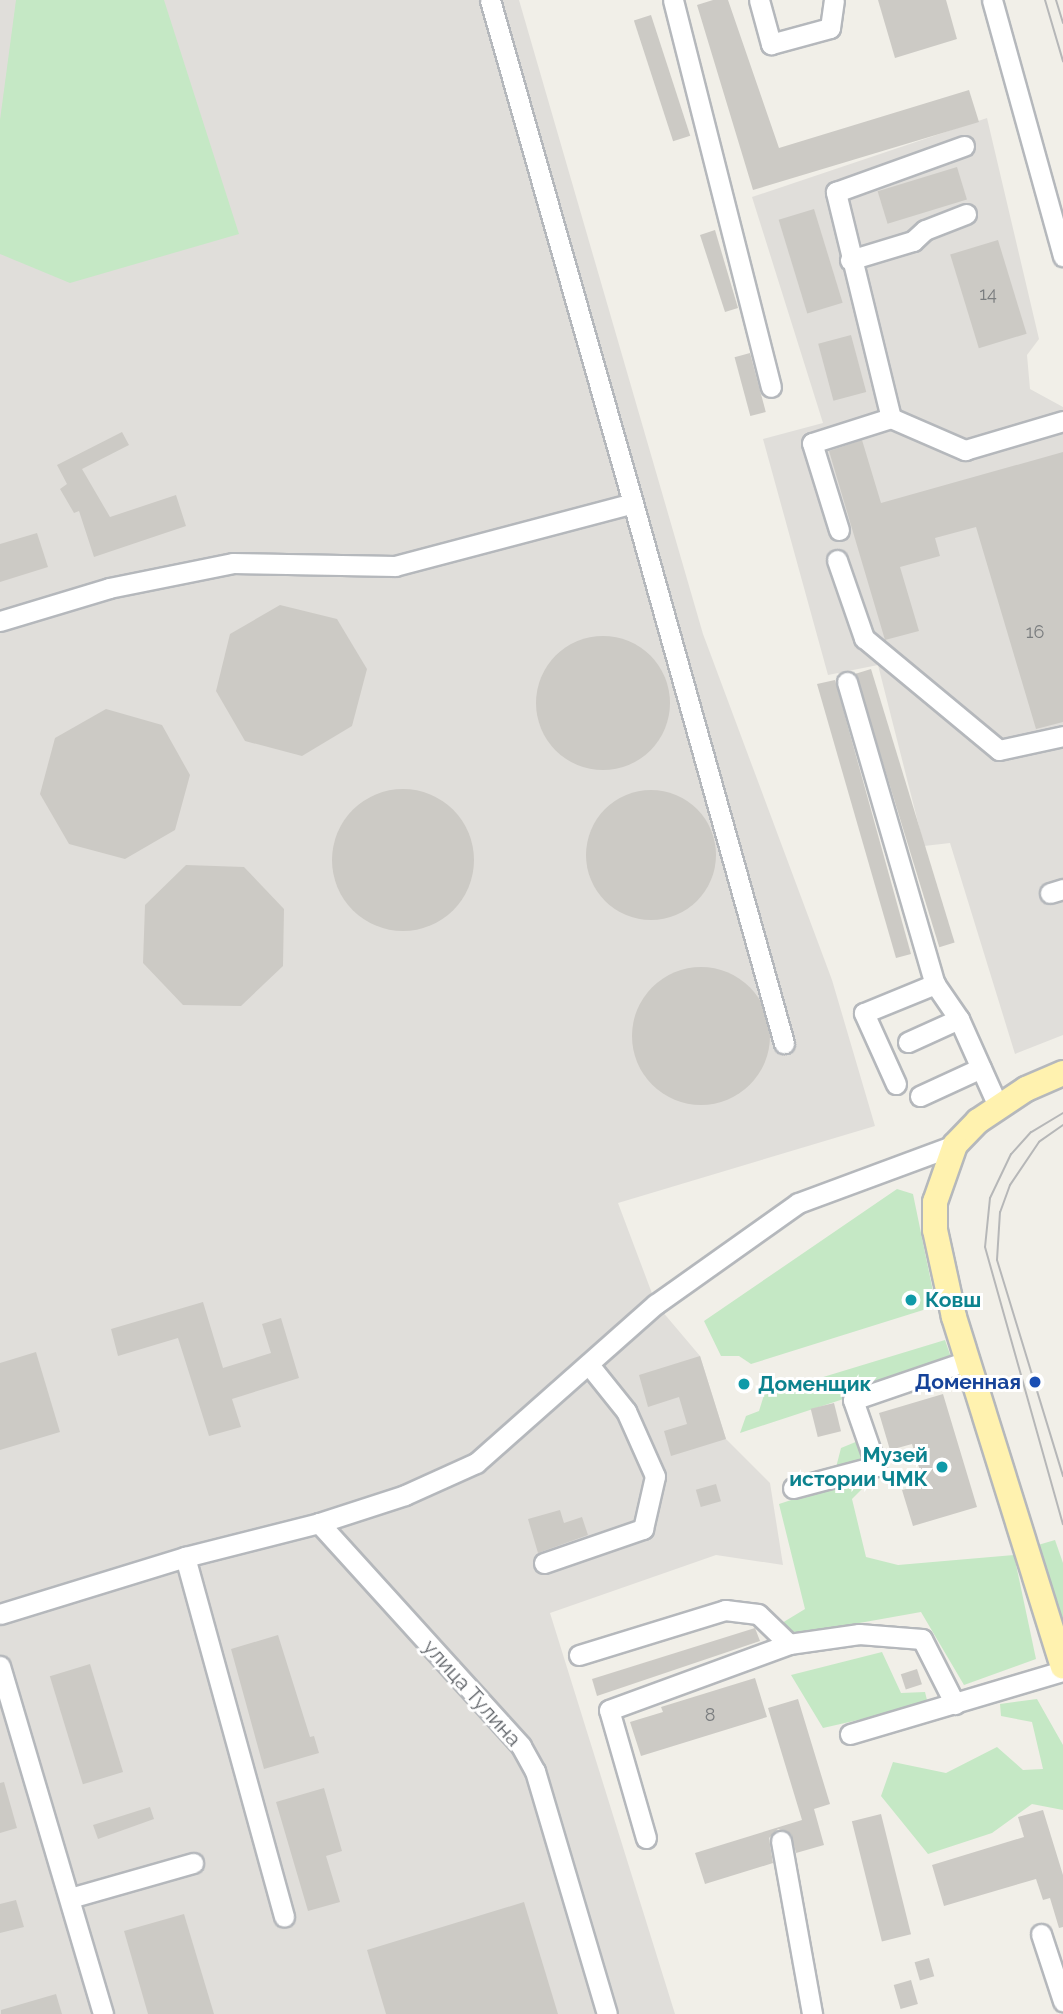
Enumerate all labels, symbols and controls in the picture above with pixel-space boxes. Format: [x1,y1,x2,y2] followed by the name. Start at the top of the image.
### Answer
[979,283,997,305] house number: 14
[1026,621,1044,643] house number: 16
[925,1287,981,1313] place label: Ковш
[903,1292,919,1308] marker: Ковш
[915,1369,1021,1395] place label: Доменная
[758,1371,872,1397] place label: Доменщик
[1027,1374,1043,1390] marker: Доменная
[736,1376,752,1392] marker: Доменщик
[789,1442,928,1492] place label: Музей истории ЧМК
[934,1459,950,1475] marker: Музей истории ЧМК
[417,1634,527,1752] street label: улица Тулина
[705,1704,715,1726] house number: 8

